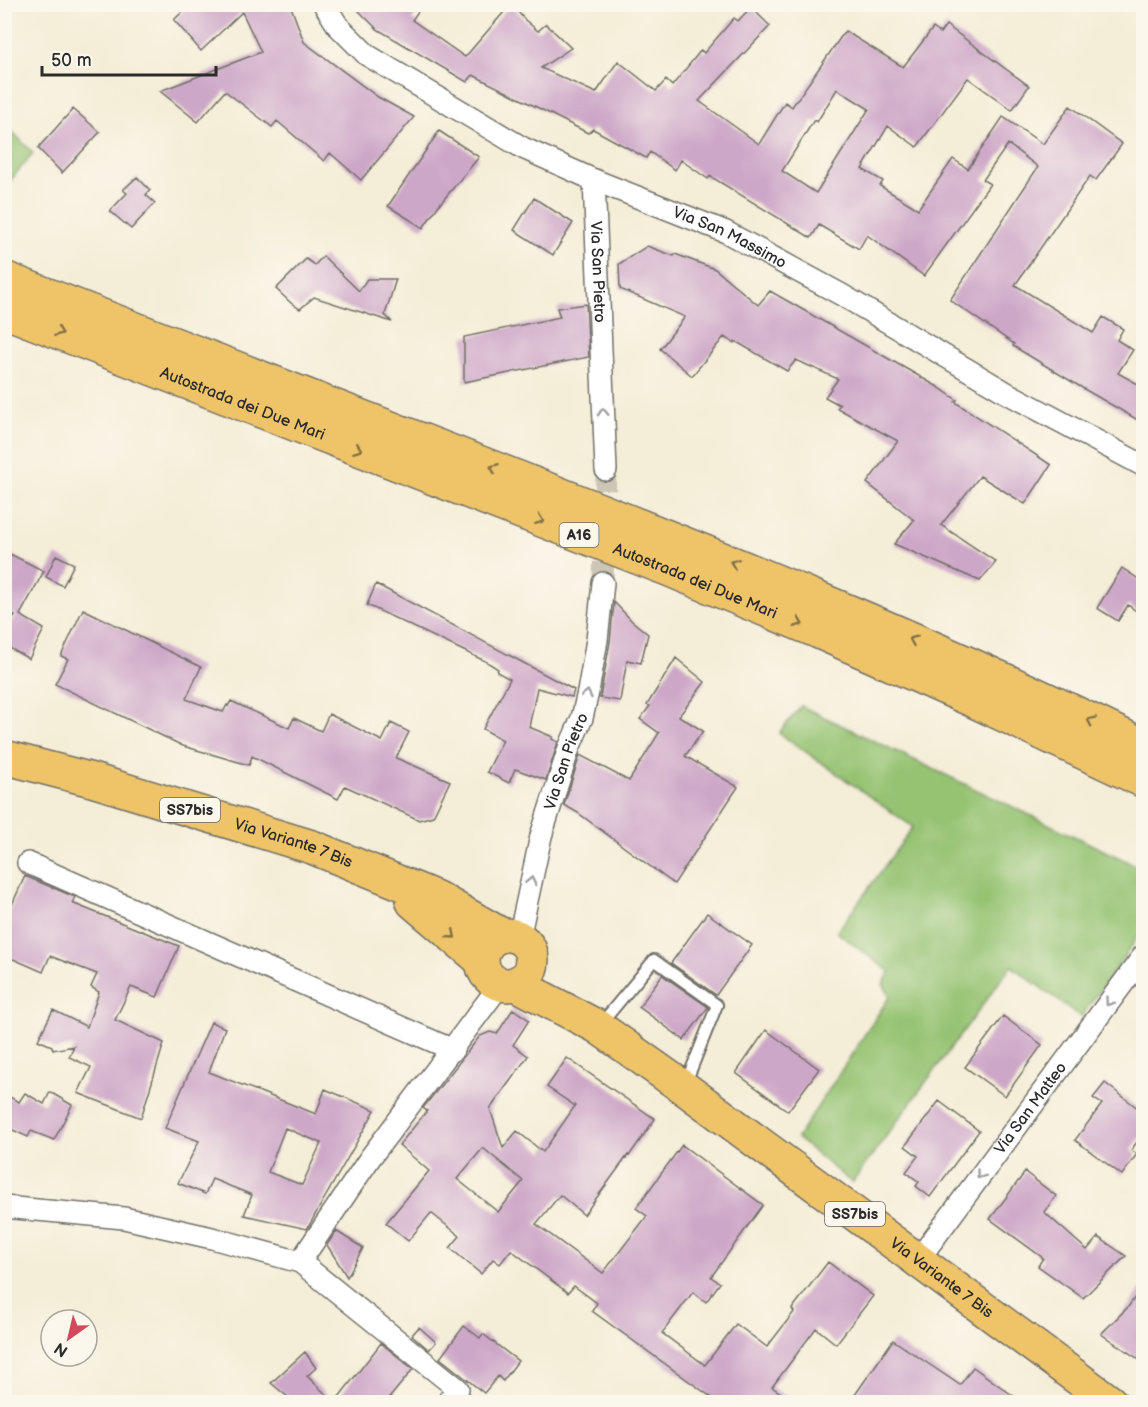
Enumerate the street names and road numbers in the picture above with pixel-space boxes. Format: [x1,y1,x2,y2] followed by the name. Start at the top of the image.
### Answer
[670,203,790,272] street label: Via San Massimo
[586,221,609,323] street label: Via San Pietro
[157,363,328,444] street label: Autostrada dei Due Mari
[560,523,598,547] road number: A16
[610,539,780,623] street label: Autostrada dei Due Mari
[540,710,592,812] street label: Via San Pietro
[160,798,220,822] road number: SS7bis
[232,814,355,872] street label: Via Variante 7 Bis
[990,1058,1071,1158] street label: Via San Matteo
[825,1202,885,1226] road number: SS7bis
[886,1234,997,1322] street label: Via Variante 7 Bis

